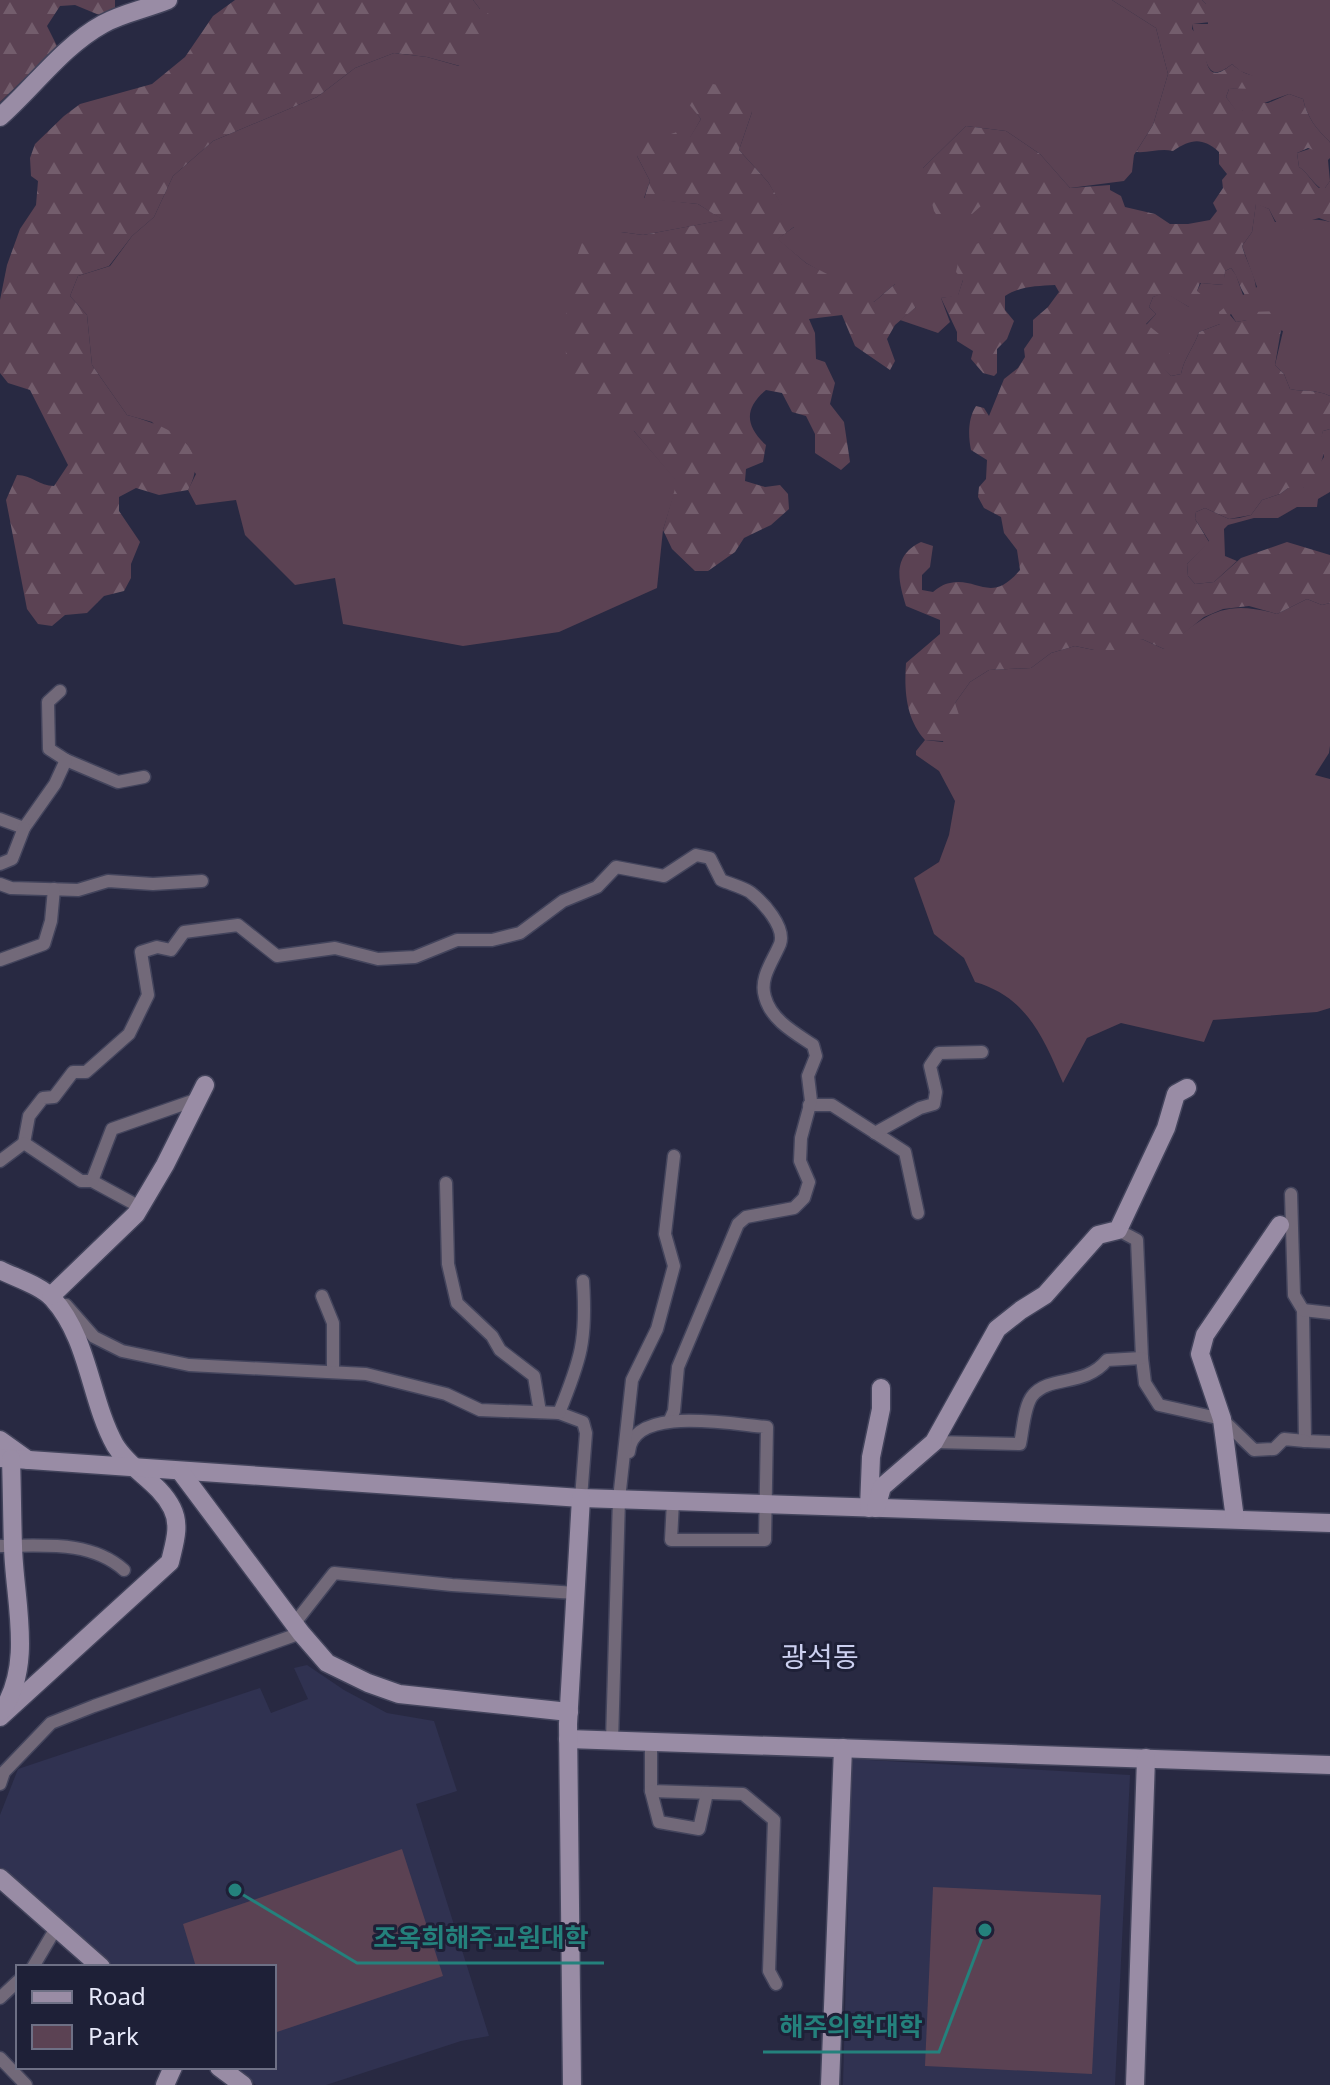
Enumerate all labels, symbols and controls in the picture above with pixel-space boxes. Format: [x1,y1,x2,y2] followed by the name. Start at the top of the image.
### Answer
[781,1637,859,1675] district label: 광석동
[357,1913,604,1963] callout: 조옥희해주교원대학
[373,1919,589,1955] text: 조옥희해주교원대학
[16,1965,276,2069] legend
[88,1979,146,2012] text: Road
[763,2002,939,2052] callout: 해주의학대학
[779,2008,923,2044] text: 해주의학대학
[88,2019,139,2052] text: Park

